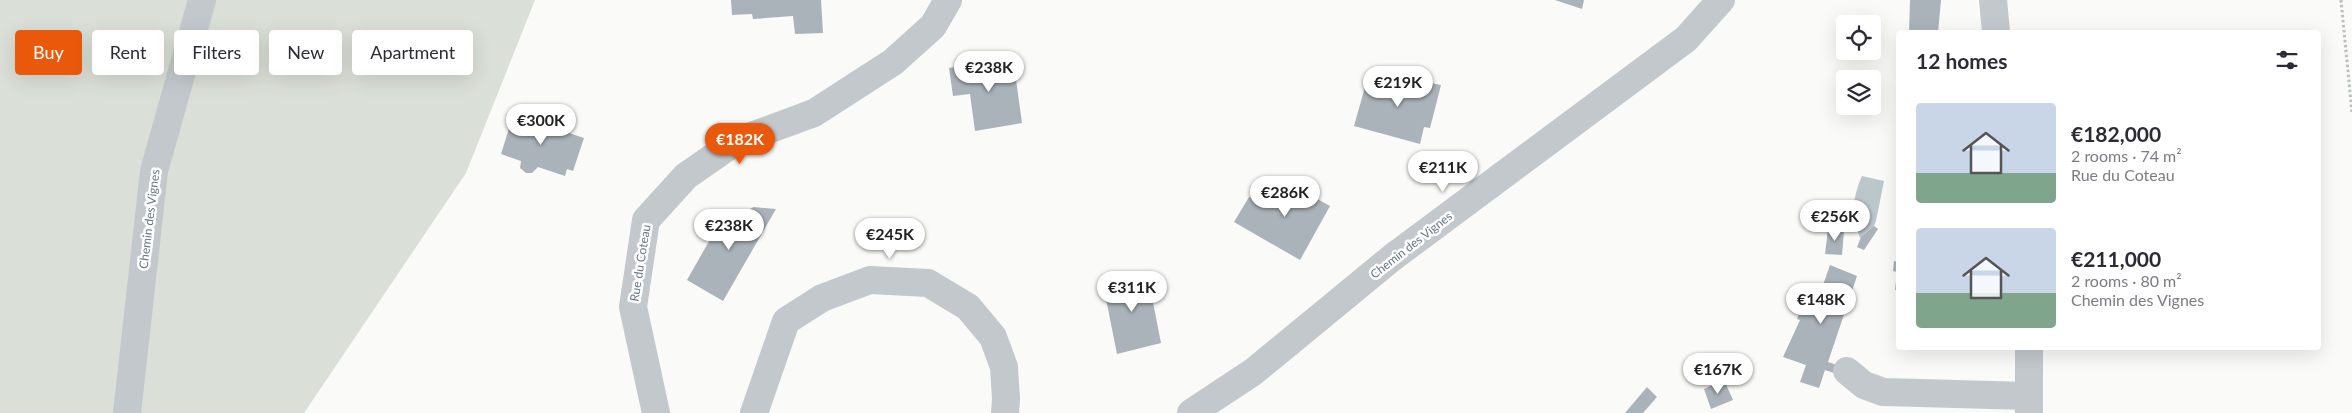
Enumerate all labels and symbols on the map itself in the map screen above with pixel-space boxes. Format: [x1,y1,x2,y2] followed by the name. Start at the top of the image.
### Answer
[954,51,1024,93] pin: €238K
[1363,66,1433,108] pin: €219K
[506,104,576,146] pin: €300K
[705,122,775,165] pin: €182K
[1408,150,1478,193] pin: €211K
[135,168,163,270] street label: Chemin des Vignes
[1250,176,1320,218] pin: €286K
[1800,200,1870,242] pin: €256K
[694,208,764,251] pin: €238K
[1367,208,1455,282] street label: Chemin des Vignes
[855,218,925,260] pin: €245K
[627,223,653,303] street label: Rue du Coteau
[1097,270,1167,313] pin: €311K
[1786,282,1856,325] pin: €148K
[1683,352,1753,395] pin: €167K

